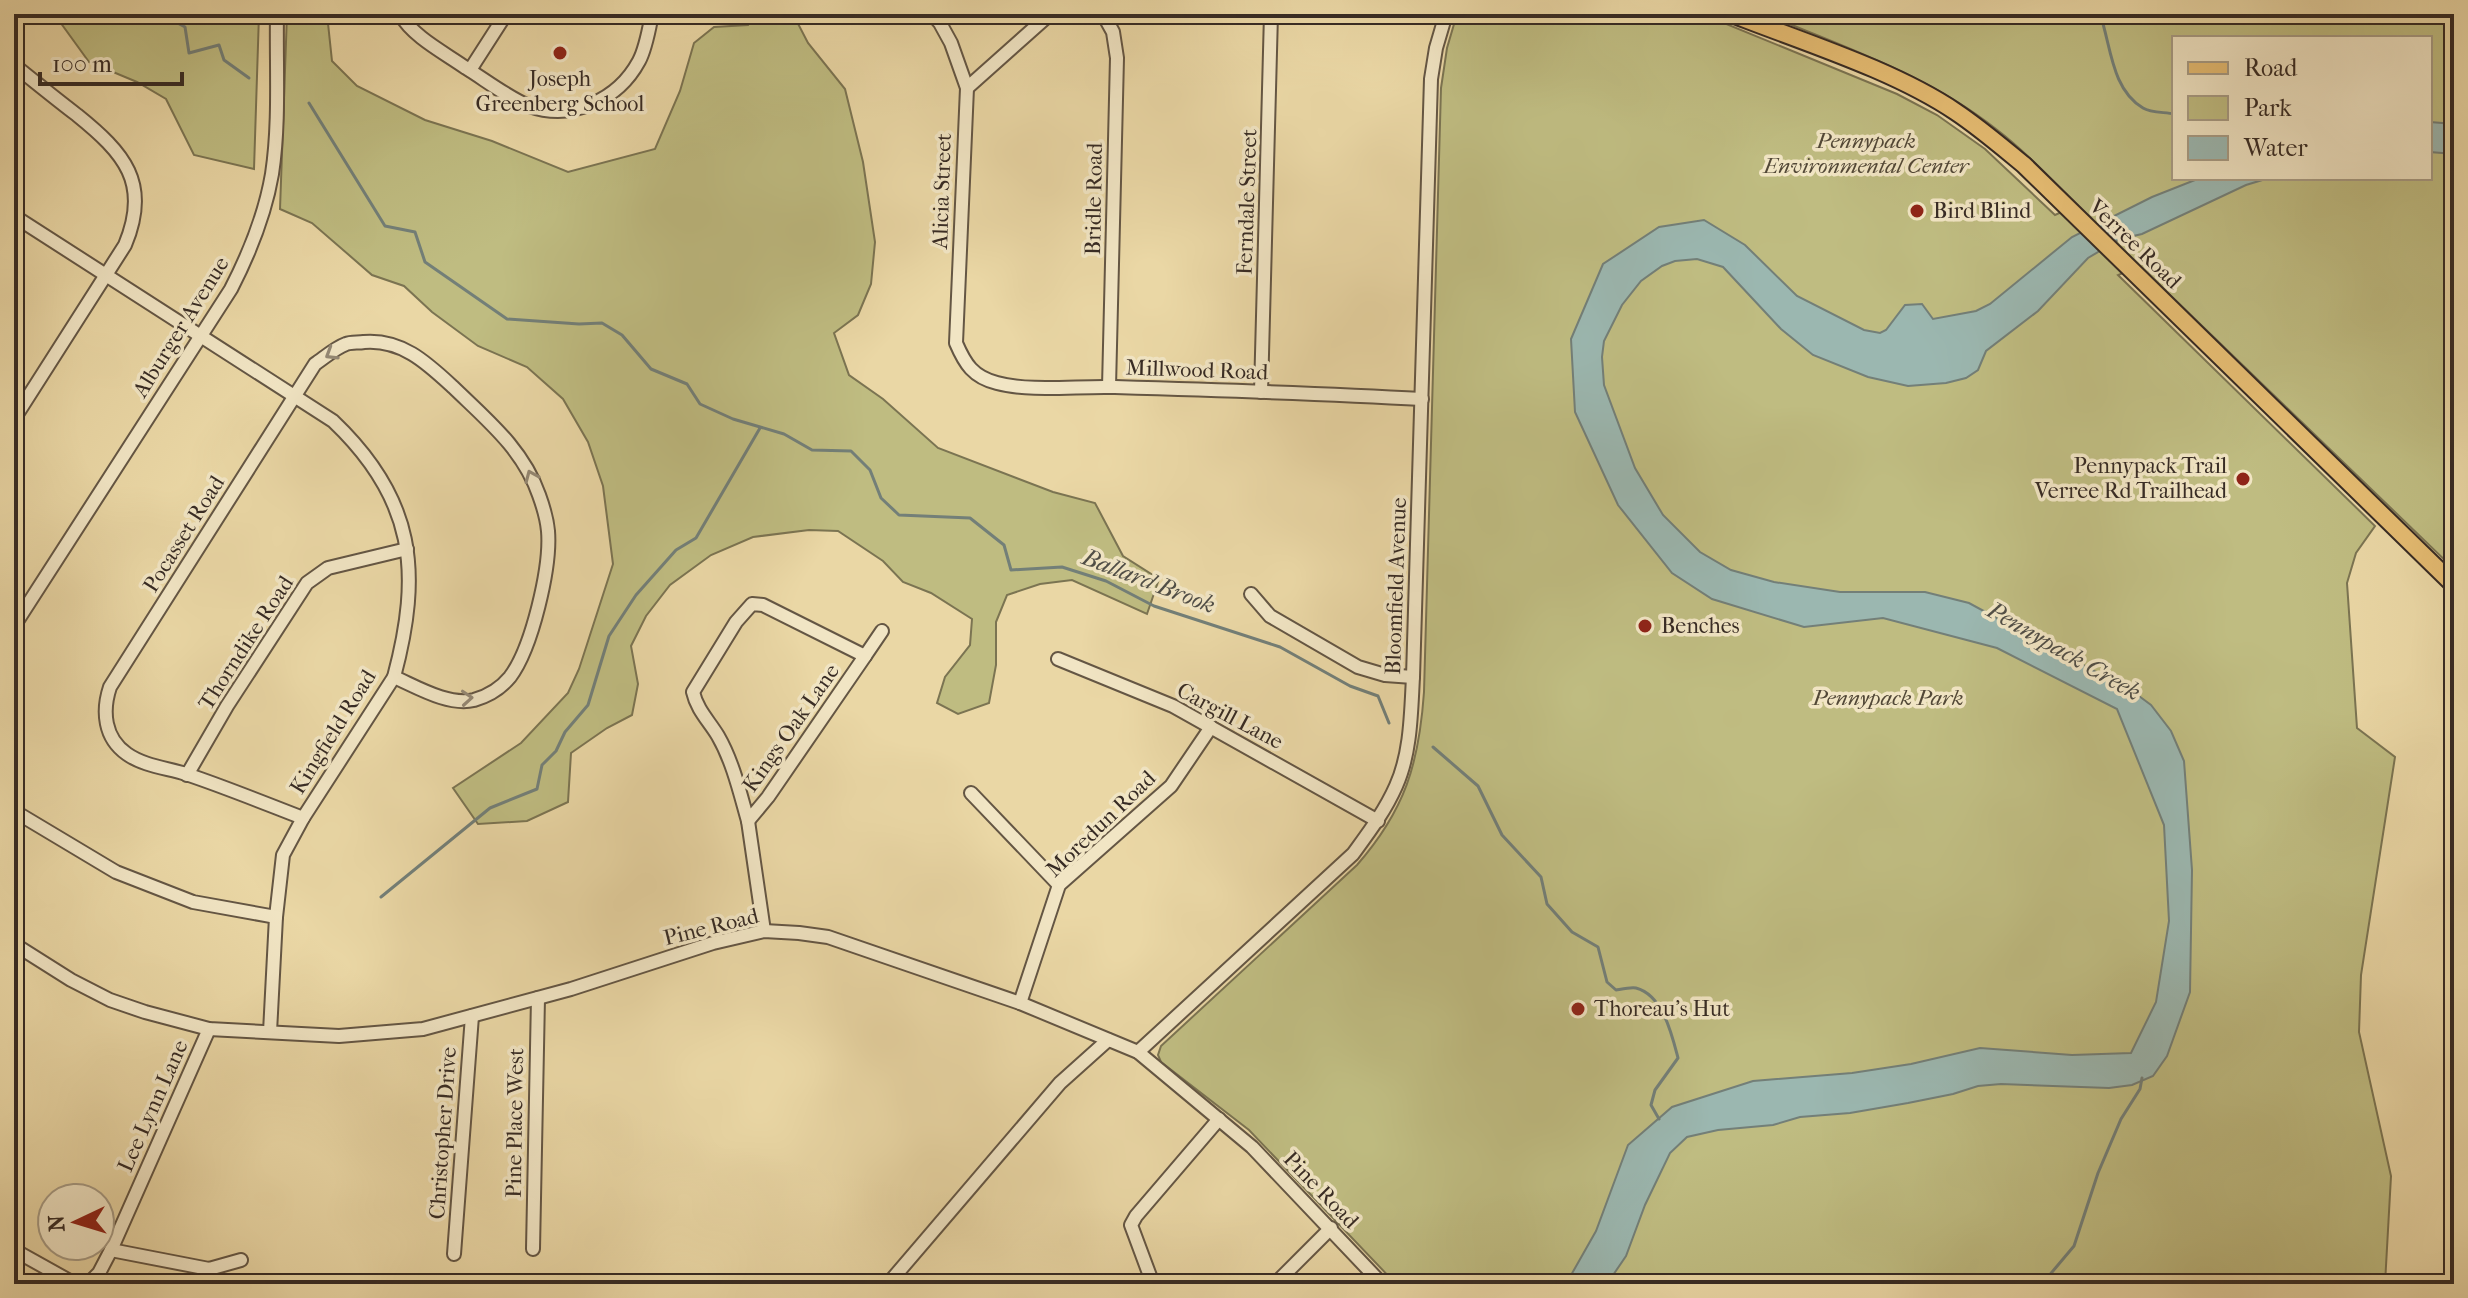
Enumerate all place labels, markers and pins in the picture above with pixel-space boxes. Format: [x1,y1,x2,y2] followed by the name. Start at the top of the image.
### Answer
[551,44,569,62] marker: Joseph Greenberg School
[476,66,644,117] place label: Joseph Greenberg School
[1933,198,2032,224] place label: Bird Blind
[1908,202,1926,220] marker: Bird Blind
[2034,453,2228,504] place label: Pennypack Trail Verree Rd Trailhead
[2234,470,2252,488] marker: Pennypack Trail Verree Rd Trailhead
[1661,613,1740,639] place label: Benches
[1636,617,1654,635] marker: Benches
[1594,996,1730,1022] place label: Thoreau’s Hut
[1569,1000,1587,1018] marker: Thoreau’s Hut

